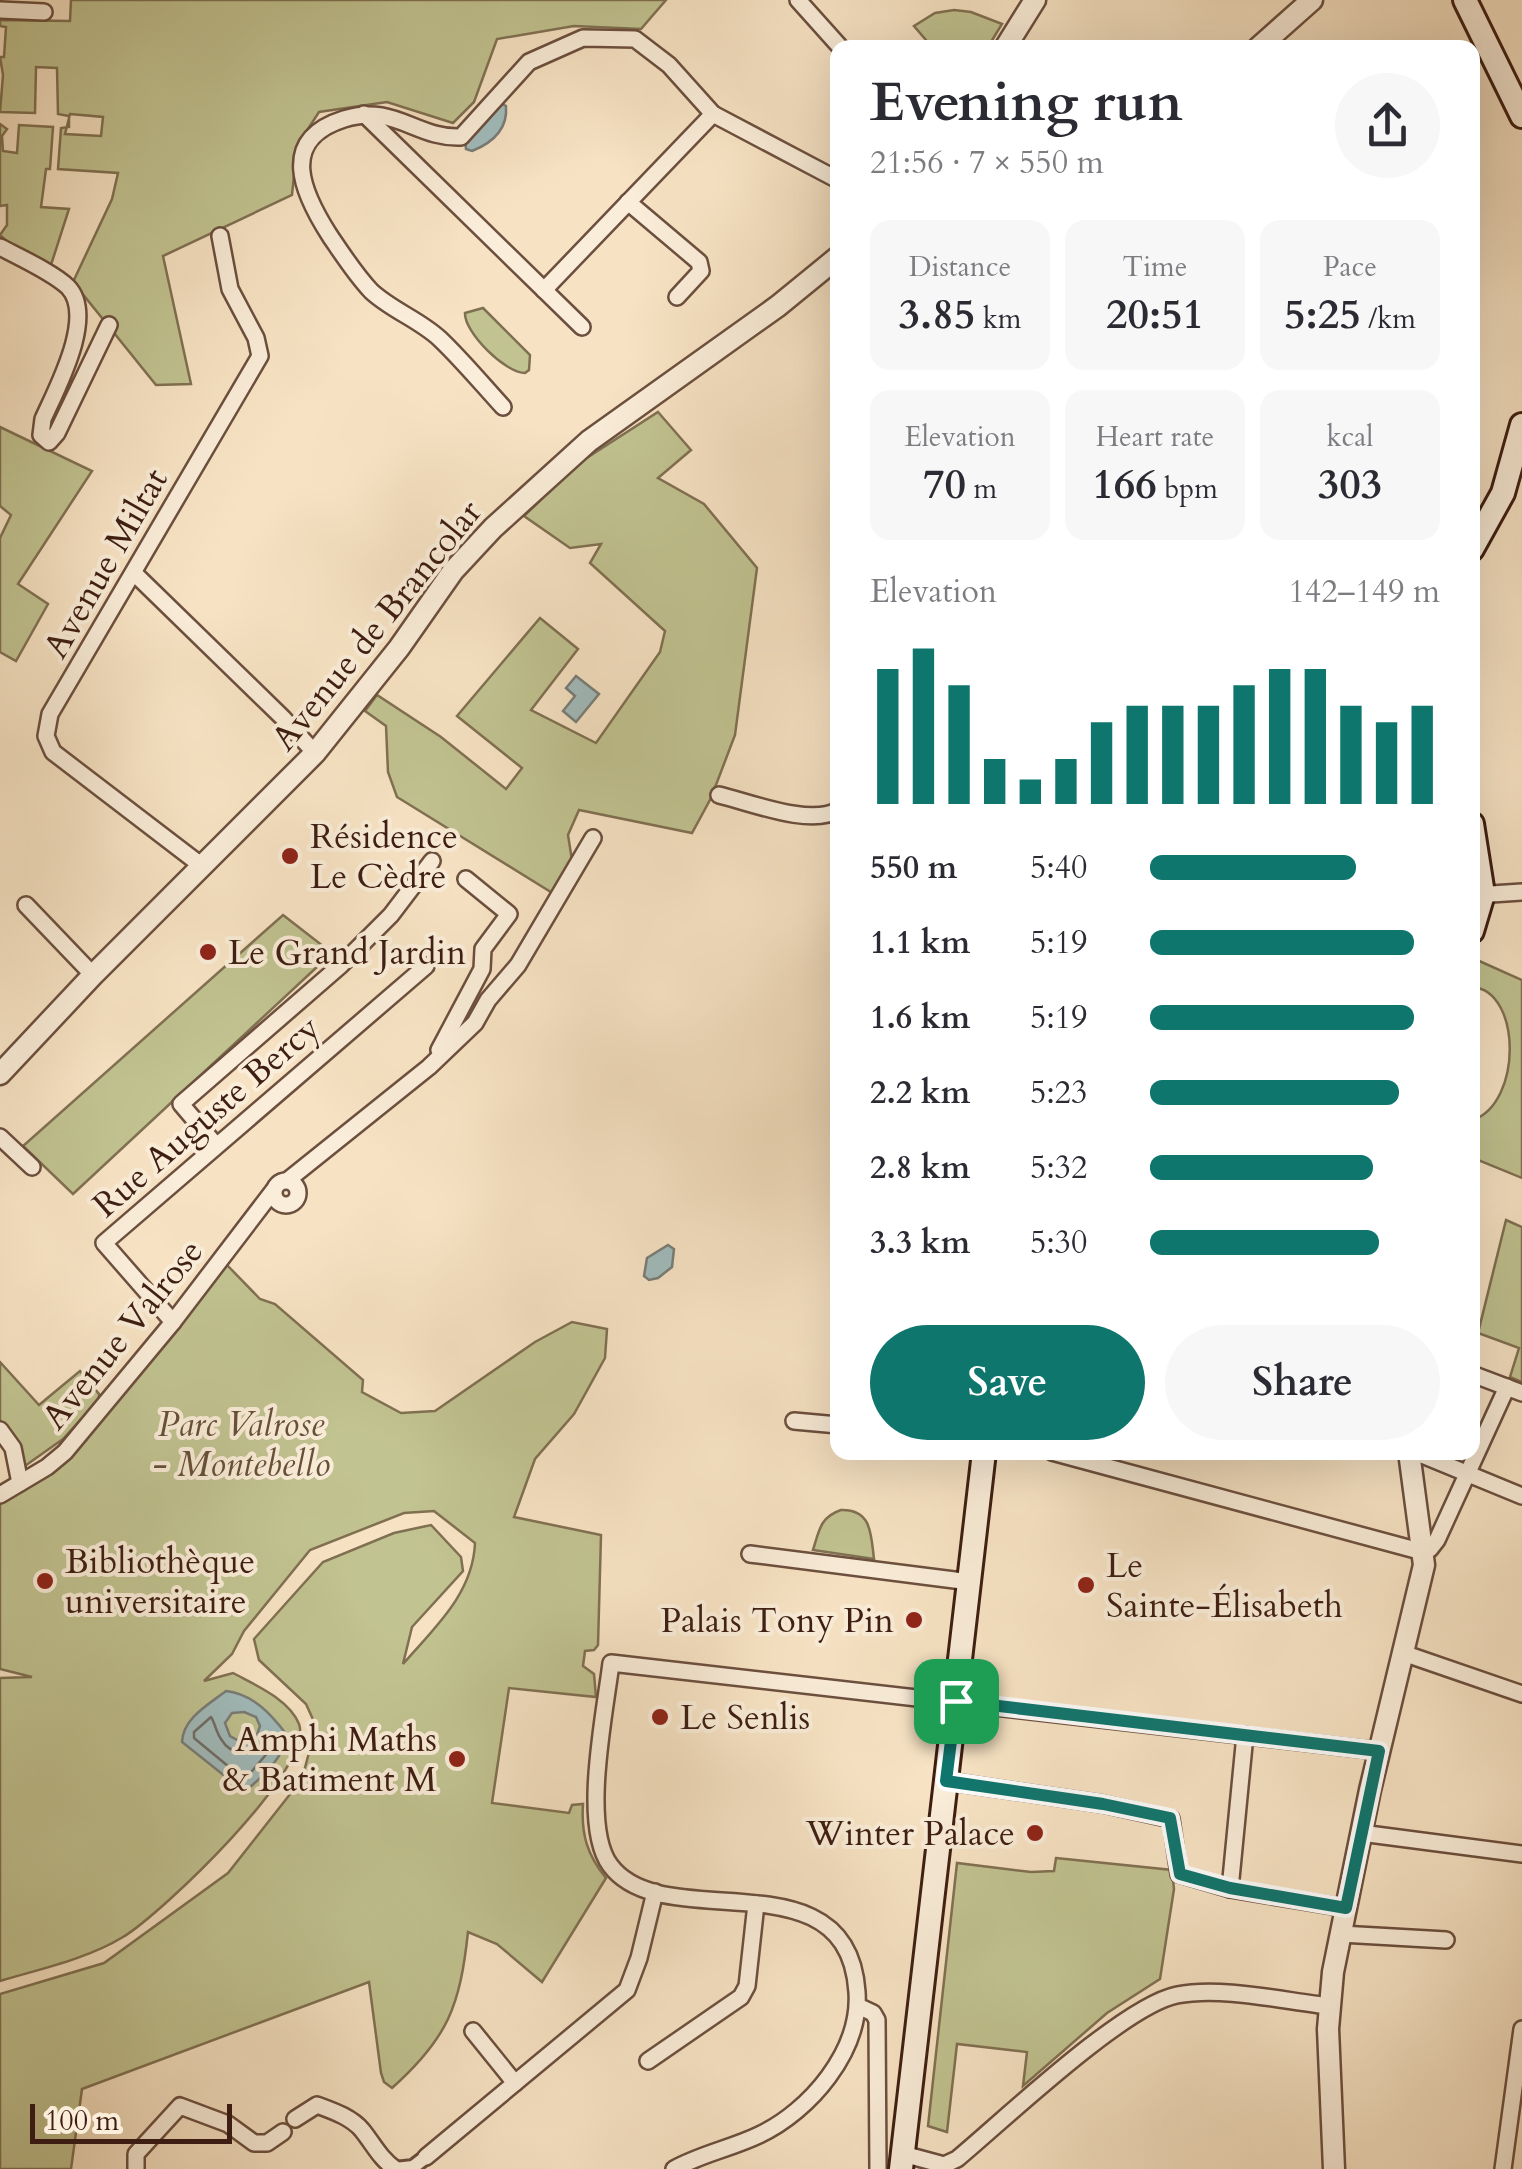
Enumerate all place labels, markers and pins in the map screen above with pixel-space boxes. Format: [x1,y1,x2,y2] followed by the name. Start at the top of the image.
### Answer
[310,813,458,901] place label: Résidence Le Cèdre
[279,845,301,867] marker: Résidence Le Cèdre
[228,929,466,977] place label: Le Grand Jardin
[197,941,219,963] marker: Le Grand Jardin
[65,1538,255,1626] place label: Bibliothèque universitaire
[1106,1542,1343,1630] place label: Le Sainte-Élisabeth
[34,1570,56,1592] marker: Bibliothèque universitaire
[1075,1574,1097,1596] marker: Le Sainte-Élisabeth
[660,1597,894,1645] place label: Palais Tony Pin
[903,1609,925,1631] marker: Palais Tony Pin
[914,1659,999,1744] pin
[680,1694,810,1742] place label: Le Senlis
[649,1706,671,1728] marker: Le Senlis
[223,1716,437,1804] place label: Amphi Maths & Batiment M
[446,1748,468,1770] marker: Amphi Maths & Batiment M
[805,1810,1015,1858] place label: Winter Palace
[1024,1822,1046,1844] marker: Winter Palace

